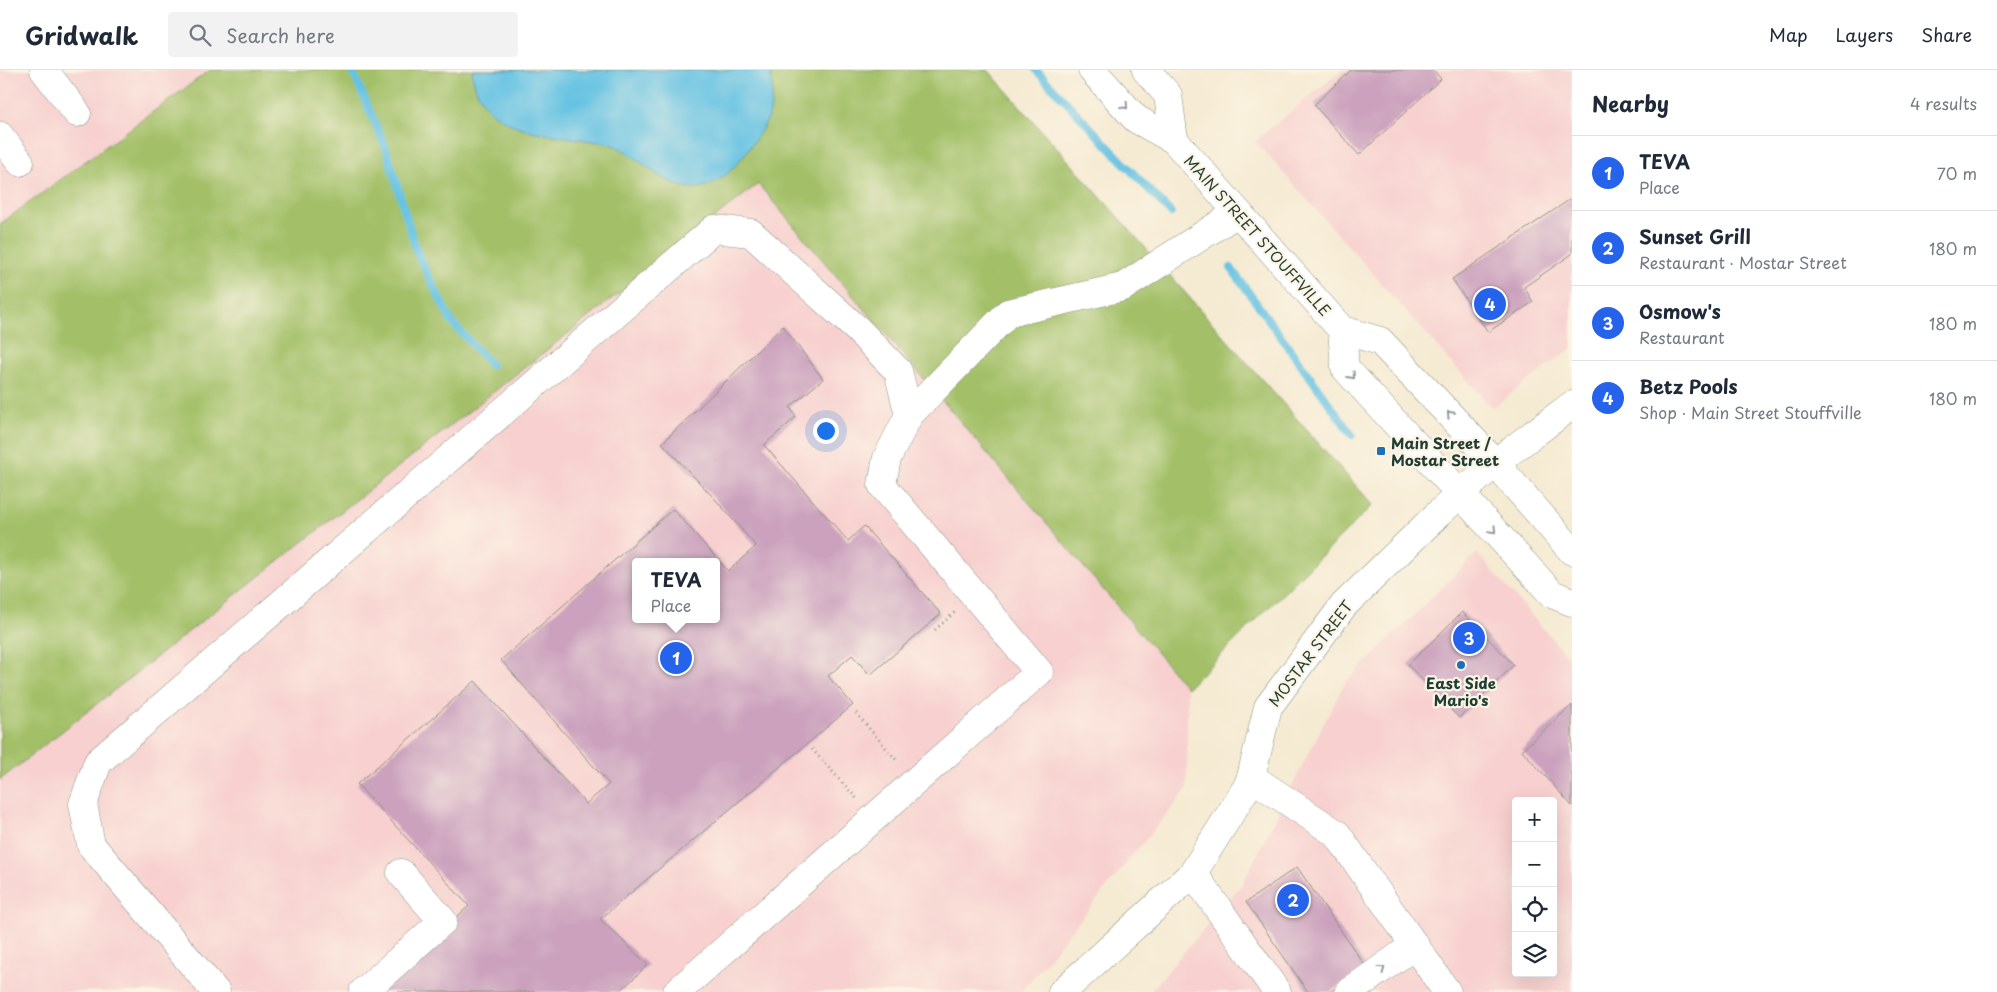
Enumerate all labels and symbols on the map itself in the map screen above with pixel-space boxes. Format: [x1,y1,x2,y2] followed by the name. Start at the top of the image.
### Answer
[1119,101,1128,110] one-way arrow
[1179,149,1337,321] street label: MAIN STREET STOUFFVILLE
[1474,285,1506,323] pin: 4
[1346,370,1355,379] one-way arrow
[1447,411,1456,420] one-way arrow
[813,418,839,444] your location
[1391,431,1499,471] place label: Main Street / Mostar Street
[1375,445,1387,457] marker: Main Street / Mostar Street
[1487,524,1496,533] one-way arrow
[1262,594,1358,711] street label: MOSTAR STREET
[1453,619,1485,657] pin: 3
[660,639,692,677] pin: 1
[1455,659,1467,671] marker: East Side Mario's
[1426,671,1496,711] place label: East Side Mario's
[1277,881,1309,919] pin: 2
[1376,966,1385,974] one-way arrow

